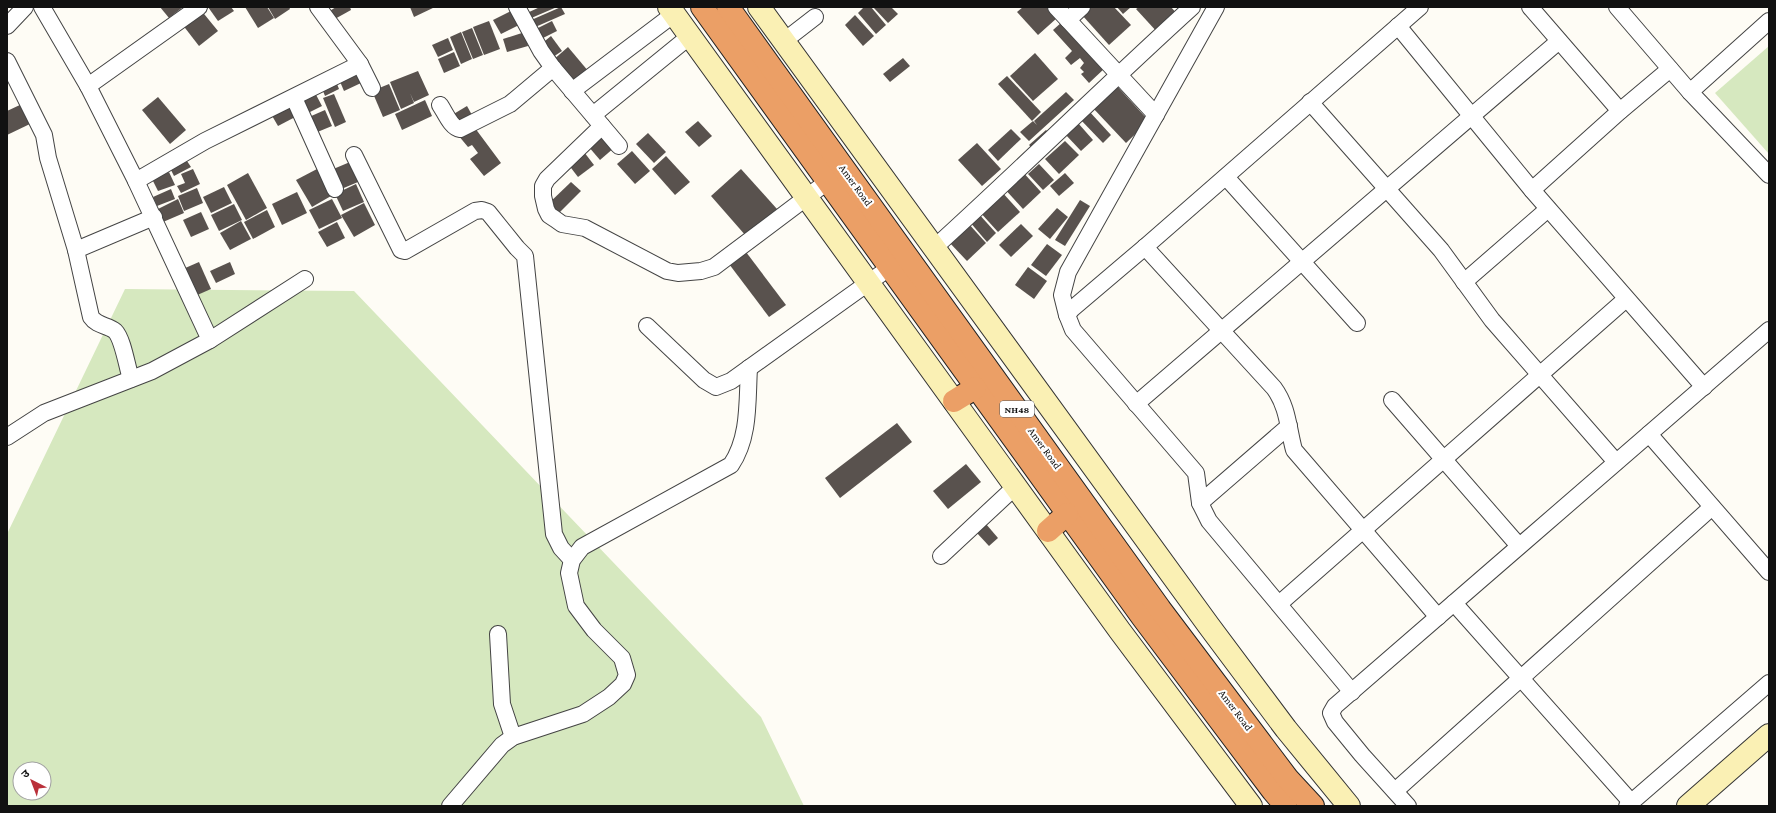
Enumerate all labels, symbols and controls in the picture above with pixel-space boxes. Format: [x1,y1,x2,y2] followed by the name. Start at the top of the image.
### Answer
[837,162,875,208] street label: Amer Road
[1000,401,1034,417] road number: NH48
[1026,425,1064,471] street label: Amer Road
[1217,687,1255,733] street label: Amer Road
[12,761,52,801] north arrow
[19,767,32,780] text: उ

